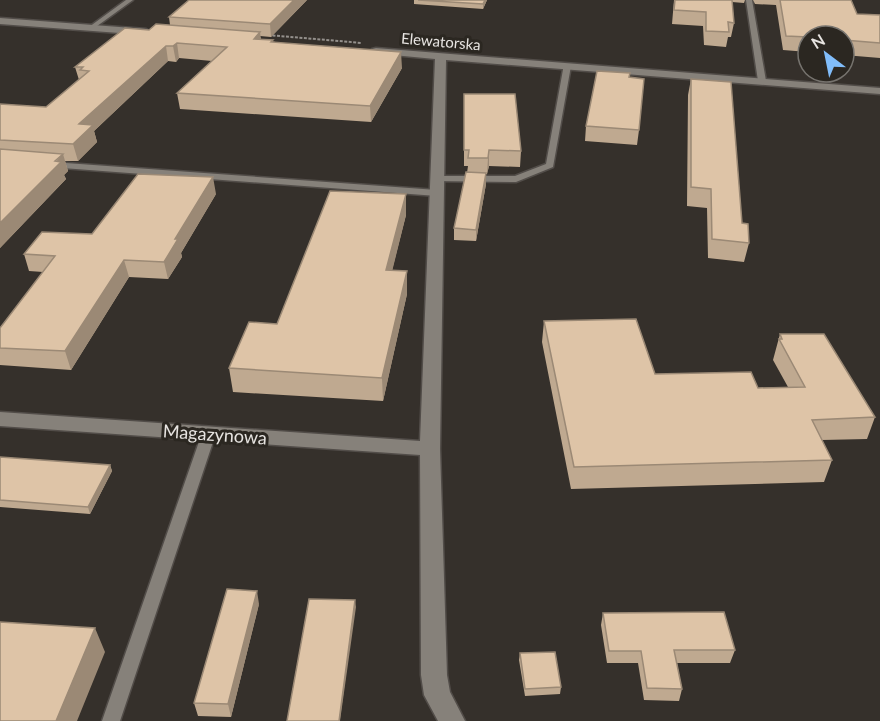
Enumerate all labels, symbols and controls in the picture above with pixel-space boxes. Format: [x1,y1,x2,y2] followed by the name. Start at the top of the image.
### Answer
[796,24,856,84] north arrow
[400,29,482,53] street label: Elewatorska
[808,30,828,52] text: N
[162,419,268,449] street label: Magazynowa

